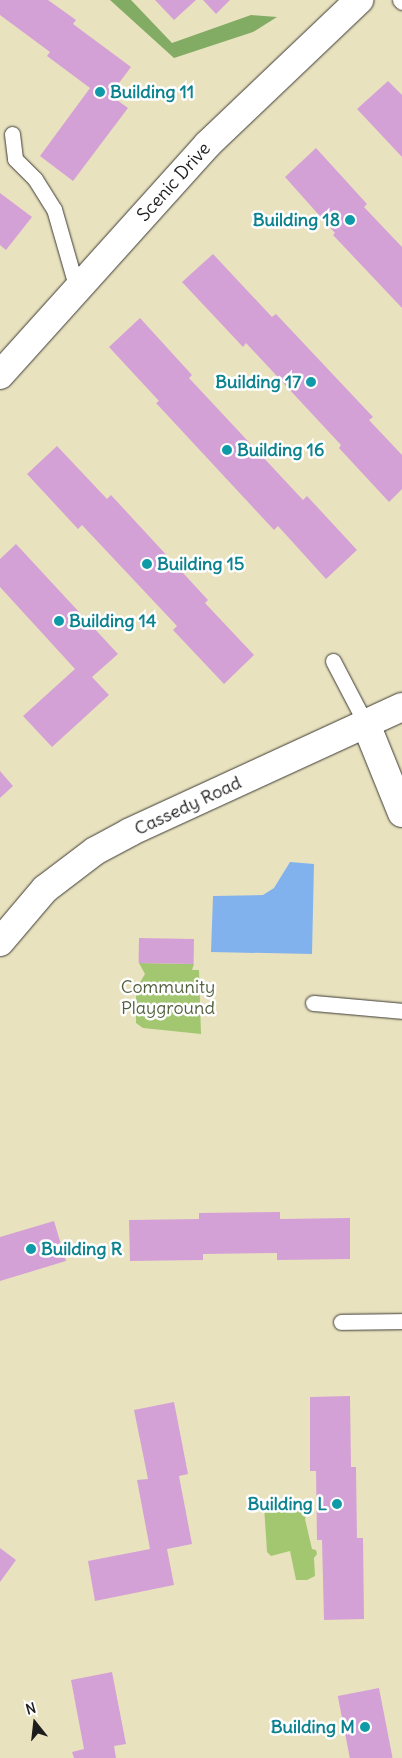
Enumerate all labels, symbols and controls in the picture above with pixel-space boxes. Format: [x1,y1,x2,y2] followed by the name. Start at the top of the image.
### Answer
[110,81,194,103] place label: Building 11
[94,86,106,98] marker: Building 11
[133,138,215,226] street label: Scenic Drive
[253,209,340,231] place label: Building 18
[344,214,356,226] marker: Building 18
[215,371,301,393] place label: Building 17
[305,376,317,388] marker: Building 17
[237,439,324,461] place label: Building 16
[221,444,233,456] marker: Building 16
[157,553,244,575] place label: Building 15
[141,558,153,570] marker: Building 15
[69,610,156,632] place label: Building 14
[53,615,65,627] marker: Building 14
[131,772,245,840] street label: Cassedy Road
[121,977,215,1020] park label: Community Playground
[41,1238,122,1260] place label: Building R
[25,1243,37,1255] marker: Building R
[247,1493,327,1515] place label: Building L
[331,1498,343,1510] marker: Building L
[10,1698,60,1748] north arrow
[24,1699,38,1719] text: N
[271,1716,355,1738] place label: Building M
[359,1721,371,1733] marker: Building M

